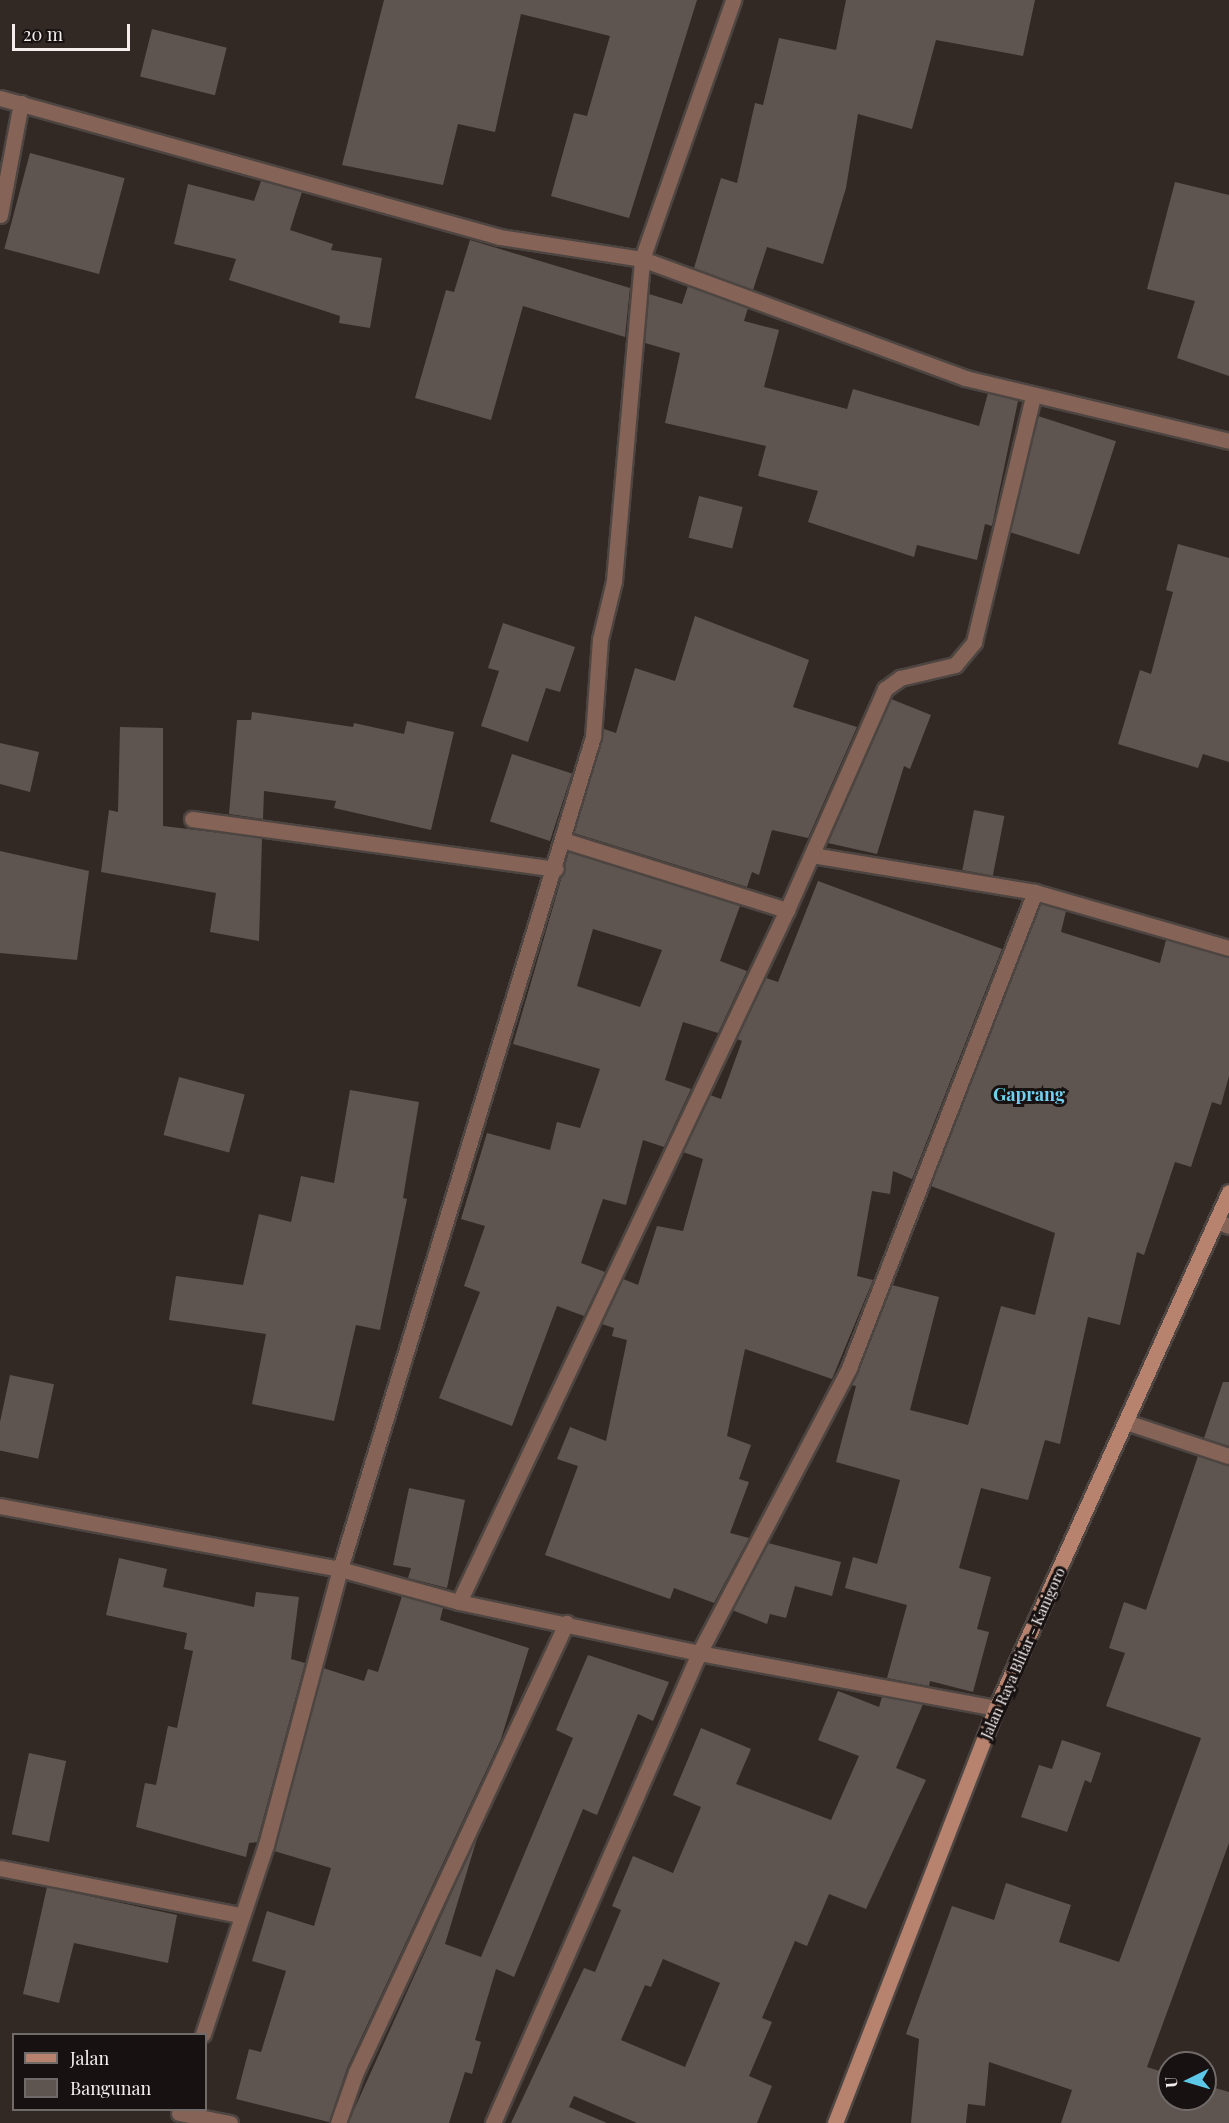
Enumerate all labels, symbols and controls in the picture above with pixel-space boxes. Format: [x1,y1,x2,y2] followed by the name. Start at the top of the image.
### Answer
[15,12,134,50] scale bar
[23,22,63,46] text: 20 m
[993,1083,1065,1105] district label: Gaprang
[977,1564,1069,1742] street label: Jalan Raya Blitar - Kanigoro
[12,2033,207,2111] legend
[70,2046,109,2070] text: Jalan
[1157,2051,1217,2111] north arrow
[70,2076,151,2100] text: Bangunan
[1160,2076,1182,2089] text: U

